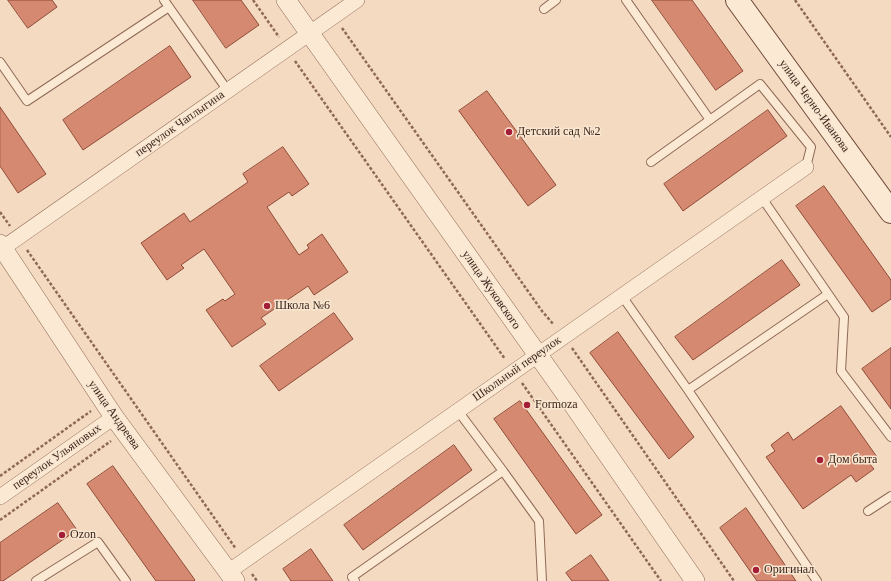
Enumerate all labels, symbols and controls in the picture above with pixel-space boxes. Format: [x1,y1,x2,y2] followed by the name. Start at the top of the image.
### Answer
[776,57,852,155] street label: улица Черно-Иванова
[133,88,227,160] street label: переулок Чаплыгина
[517,125,600,139] place label: Детский сад №2
[504,127,514,137] marker: Детский сад №2
[458,248,524,332] street label: улица Жуковского
[275,299,330,313] place label: Школа №6
[262,301,272,311] marker: Школа №6
[470,333,564,405] street label: Школьный переулок
[85,378,143,452] street label: улица Андреева
[535,398,578,412] place label: Formoza
[522,400,532,410] marker: Formoza
[10,421,104,493] street label: переулок Ульяновых
[828,453,877,467] place label: Дом быта
[815,455,825,465] marker: Дом быта
[70,528,96,542] place label: Ozon
[57,530,67,540] marker: Ozon
[764,563,814,577] place label: Оригинал
[751,565,761,575] marker: Оригинал

